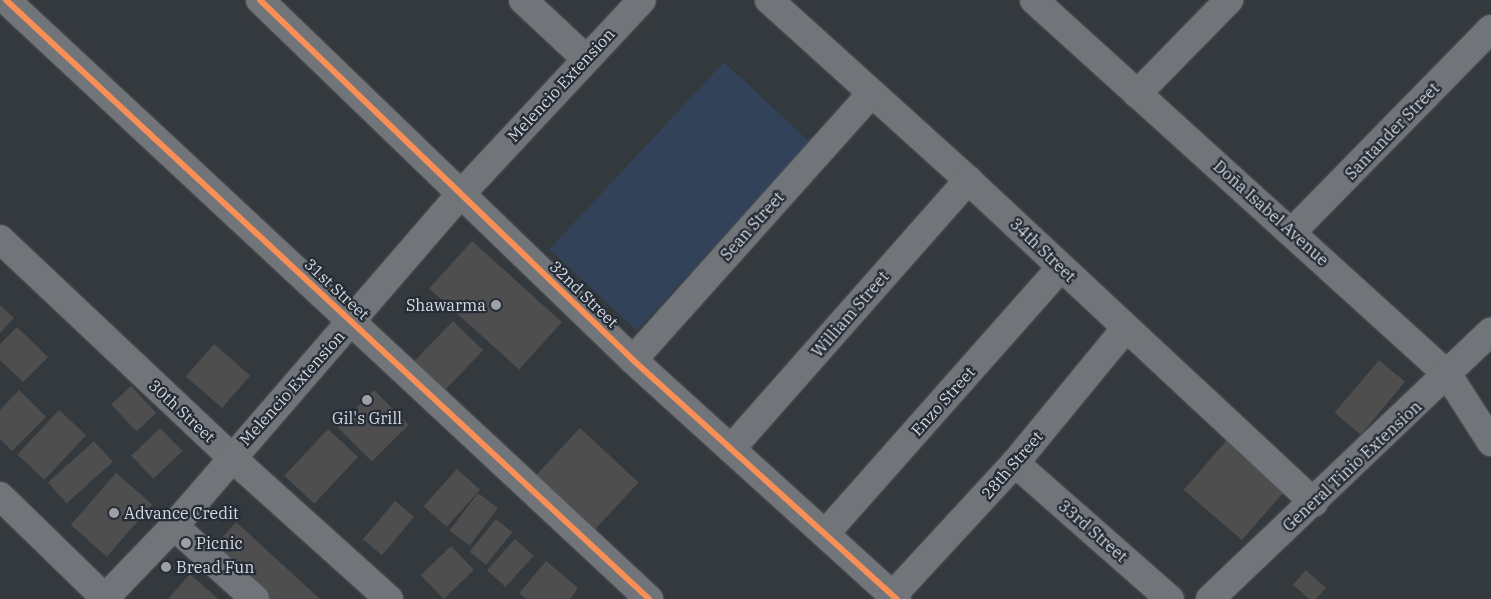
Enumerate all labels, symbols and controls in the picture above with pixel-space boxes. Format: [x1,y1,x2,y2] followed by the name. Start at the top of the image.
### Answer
[504,24,618,146] street label: Melencio Extension
[1341,79,1443,183] street label: Santander Street
[1210,156,1332,270] street label: Doña Isabel Avenue
[716,188,788,264] street label: Sean Street
[1006,214,1080,286] street label: 34th Street
[301,254,373,324] street label: 31st Street
[546,257,622,331] street label: 32nd Street
[807,267,893,361] street label: William Street
[406,295,486,315] place label: Shawarma
[490,299,502,311] marker: Shawarma
[235,327,349,449] street label: Melencio Extension
[907,363,979,439] street label: Enzo Street
[145,376,219,446] street label: 30th Street
[361,394,373,406] marker: Gil's Grill
[1279,397,1425,535] street label: General Tinio Extension
[332,408,402,428] place label: Gil's Grill
[977,427,1047,503] street label: 28th Street
[1055,496,1131,566] street label: 33rd Street
[124,503,239,523] place label: Advance Credit
[108,507,120,519] marker: Advance Credit
[196,533,243,553] place label: Picnic
[180,537,192,549] marker: Picnic
[176,557,254,577] place label: Bread Fun
[160,561,172,573] marker: Bread Fun

